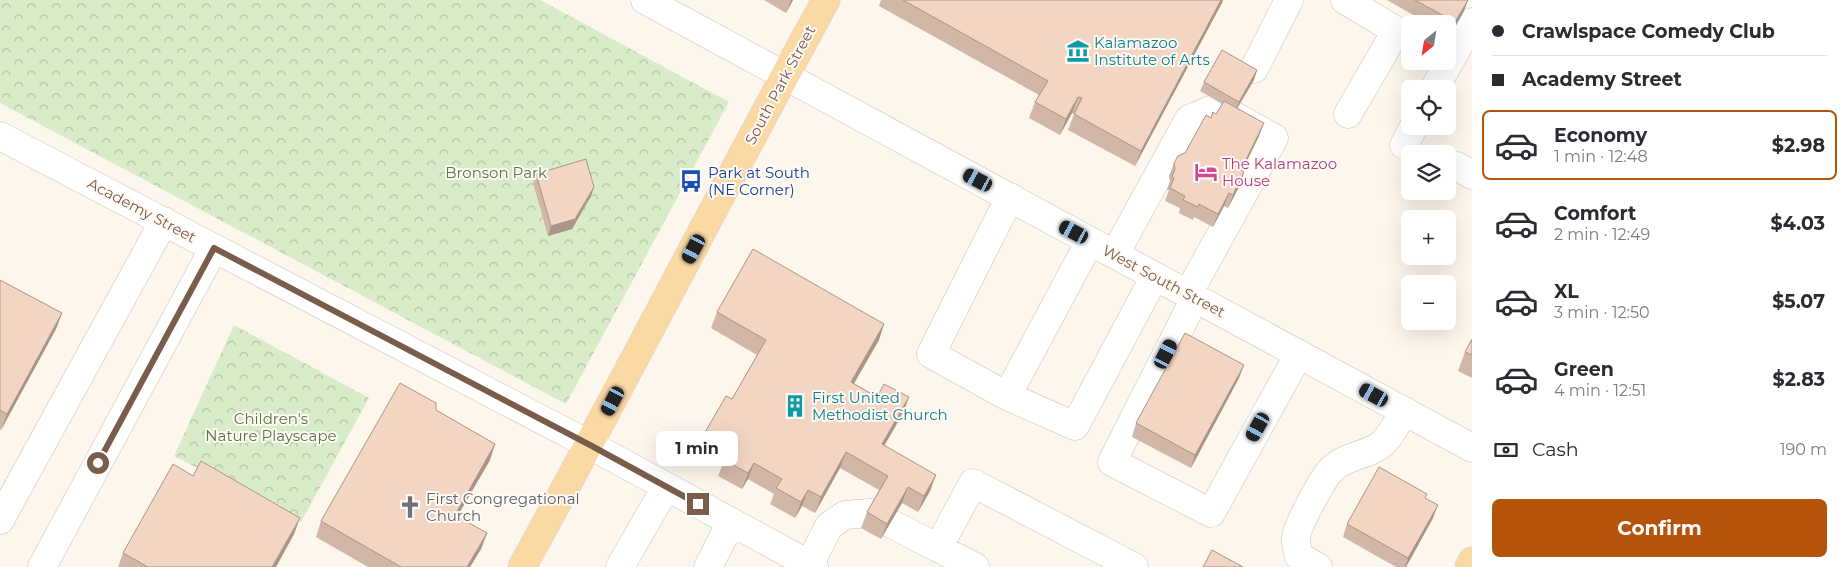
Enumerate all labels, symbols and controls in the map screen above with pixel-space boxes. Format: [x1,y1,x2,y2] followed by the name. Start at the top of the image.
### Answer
[1401,15,1456,70] north arrow
[1401,15,1456,330] map controls
[1522,20,1775,43] text: Crawlspace Comedy Club
[741,22,819,148] street label: South Park Street
[1094,33,1210,69] place label: Kalamazoo Institute of Arts
[1065,38,1091,64] museum icon: Kalamazoo Institute of Arts
[1522,68,1682,91] text: Academy Street
[1401,80,1456,135] button: locate
[1494,123,1539,168] icon: car
[1554,124,1647,147] text: Economy
[1772,134,1825,157] text: $2.98
[1401,145,1456,200] button: layers
[1554,147,1648,166] text: 1 min · 12:48
[1222,154,1337,190] place label: The Kalamazoo House
[1193,159,1219,185] hotel icon: The Kalamazoo House
[445,163,547,182] park label: Bronson Park
[708,163,810,199] place label: Park at South (NE Corner)
[961,166,994,194] car
[678,168,704,194] bus stop icon: Park at South (NE Corner)
[84,173,200,247] street label: Academy Street
[1494,201,1539,246] icon: car
[1554,202,1636,225] text: Comfort
[1401,210,1456,265] button: +
[1771,212,1825,235] text: $4.03
[1057,218,1090,246] car
[1554,225,1650,244] text: 2 min · 12:49
[680,232,707,266] car
[1099,241,1229,321] street label: West South Street
[1401,275,1456,330] button: −
[1494,279,1539,324] icon: car
[1554,280,1579,303] text: XL
[1772,290,1825,313] text: $5.07
[1554,303,1650,322] text: 3 min · 12:50
[1152,337,1179,371] car
[1494,357,1539,402] icon: car
[1554,358,1614,381] text: Green
[1773,368,1825,391] text: $2.83
[1357,381,1390,409] car
[1554,381,1646,400] text: 4 min · 12:51
[599,384,626,418] car
[812,388,948,424] place label: First United Methodist Church
[782,393,808,419] building icon: First United Methodist Church
[205,409,337,445] park label: Children's Nature Playscape
[1244,410,1271,444] car
[657,432,739,466] callout: 1 min
[1492,436,1520,464] icon: cash
[1532,438,1579,461] text: Cash
[675,439,719,458] text: 1 min
[1780,440,1827,459] text: 190 m
[87,452,109,474] route start
[426,489,580,525] place label: First Congregational Church
[687,493,709,515] route end
[397,494,423,520] church icon: First Congregational Church
[1492,499,1827,557] button: Confirm

